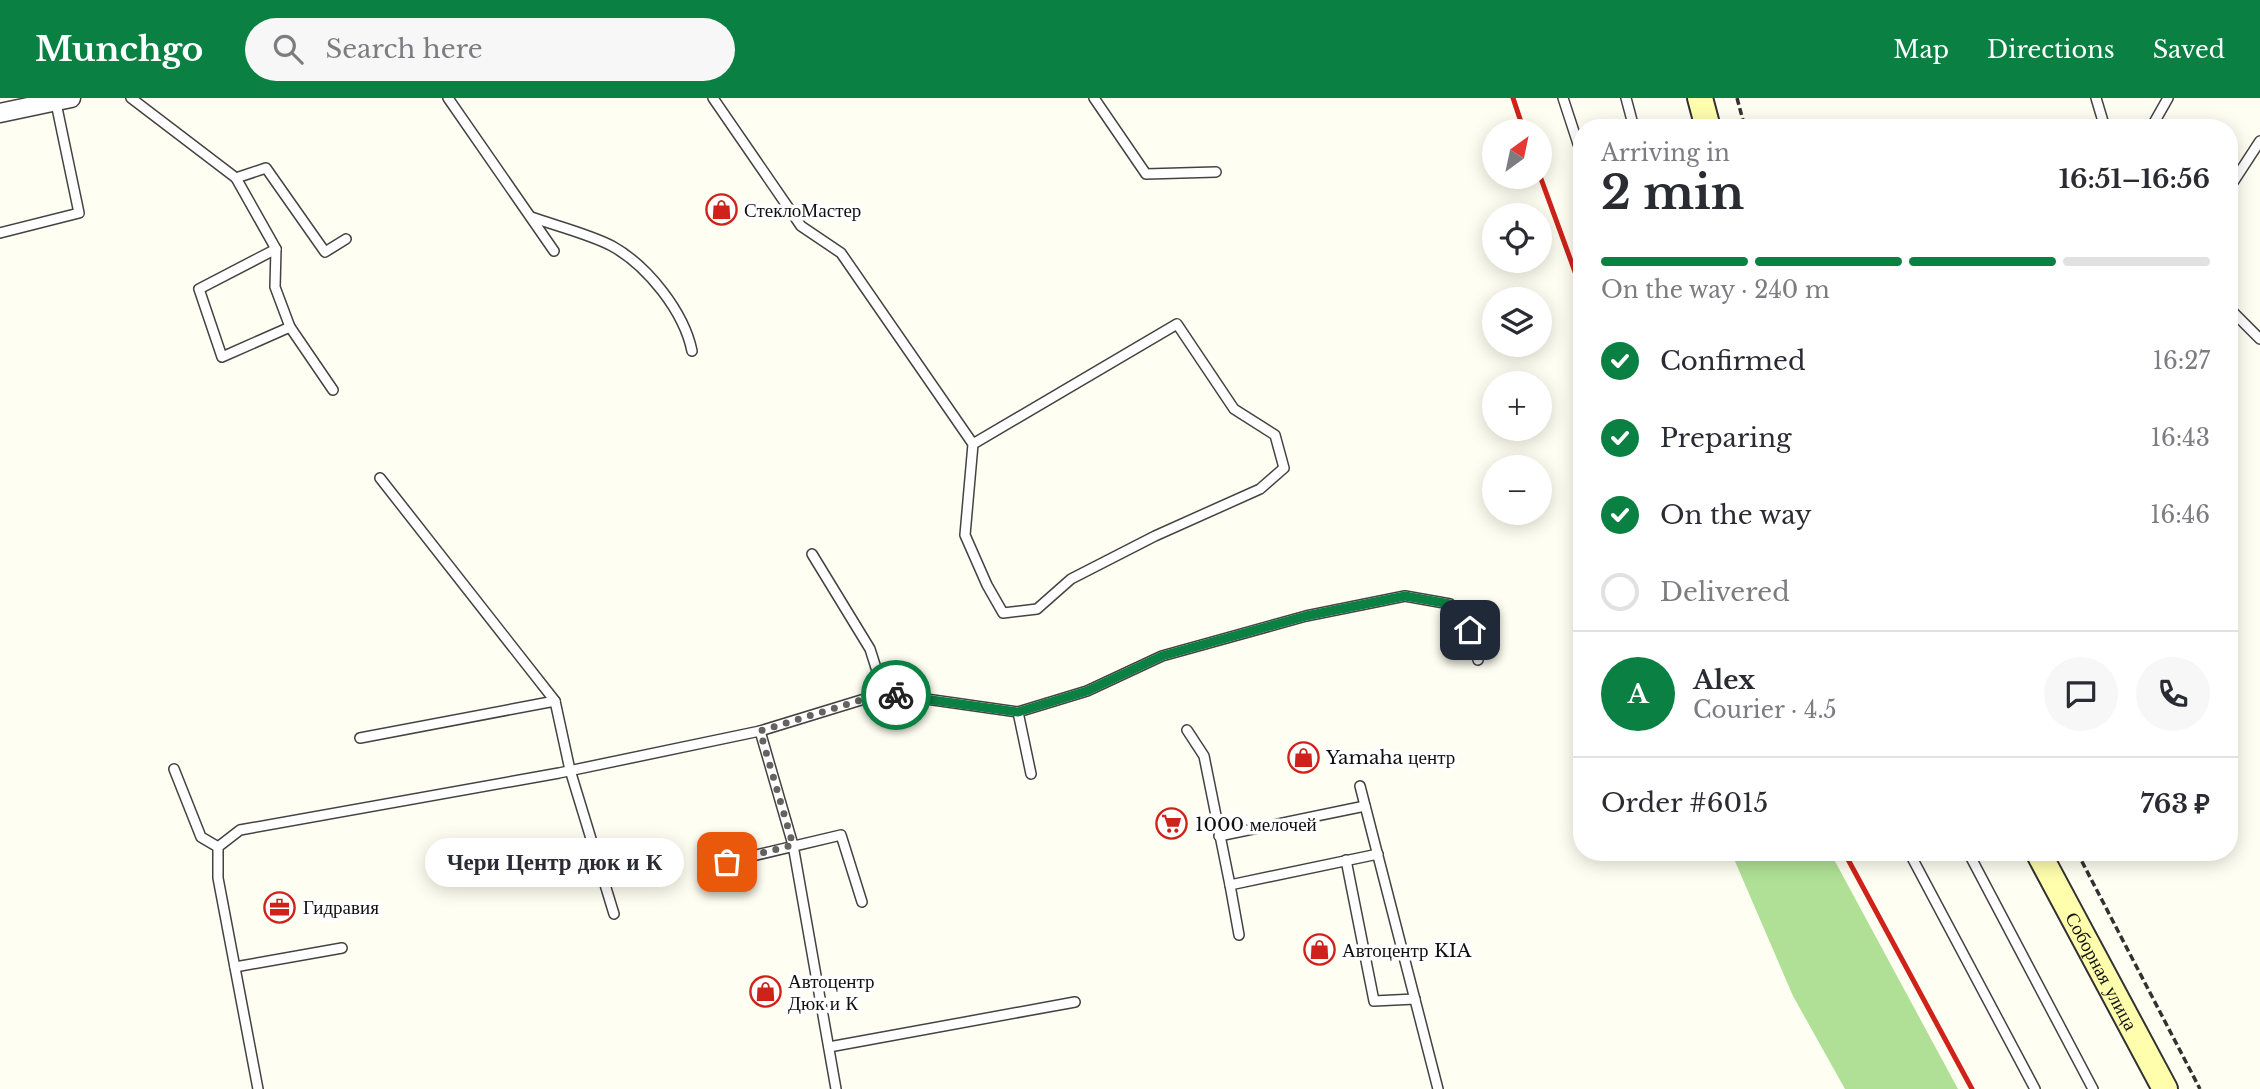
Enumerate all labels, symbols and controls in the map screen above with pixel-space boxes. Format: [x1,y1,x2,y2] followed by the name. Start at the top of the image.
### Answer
[245,18,735,81] search box
[35,29,203,70] text: Munchgo
[269,30,307,68] icon: search
[325,33,483,65] text: Search here
[1893,35,1949,64] text: Map
[1987,35,2115,64] text: Directions
[2153,35,2225,64] text: Saved
[1482,119,1552,189] north arrow
[1482,119,1552,525] map controls
[1601,139,1730,167] text: Arriving in
[2059,163,2210,195] text: 16:51–16:56
[1601,164,1744,221] text: 2 min
[704,193,738,227] shop icon: СтеклоМастер
[744,199,861,222] place label: СтеклоМастер
[1482,203,1552,273] button: locate
[1601,276,1830,304] text: On the way · 240 m
[1482,287,1552,357] button: layers
[1601,342,1639,380] icon: check
[1660,345,1805,377] text: Confirmed
[2153,347,2210,375] text: 16:27
[1482,371,1552,441] button: +
[1601,419,1639,457] icon: check
[1660,422,1792,454] text: Preparing
[2151,424,2210,452] text: 16:43
[1482,455,1552,525] button: −
[1601,496,1639,534] icon: check
[1660,499,1812,531] text: On the way
[2150,501,2210,529] text: 16:46
[1660,576,1790,608] text: Delivered
[1440,600,1500,660] pin
[1451,611,1489,649] icon: home
[2044,657,2118,731] button: chat
[2136,657,2210,731] button: phone
[861,660,931,730] courier
[1693,664,1755,696] text: Alex
[877,676,915,714] icon: bike
[1627,678,1649,710] text: A
[1693,696,1837,724] text: Courier · 4.5
[1286,740,1320,774] shop icon: Yamaha центр
[1325,746,1455,769] place label: Yamaha центр
[1601,787,1768,819] text: Order #6015
[2140,788,2210,820] text: 763 ₽
[1155,807,1189,841] supermarket icon: 1000 мелочей
[1195,813,1317,836] place label: 1000 мелочей
[697,832,757,892] pin
[426,838,685,886] callout: Чери Центр дюк и К
[708,843,746,881] icon: bag
[447,848,662,876] text: Чери Центр дюк и К
[263,890,297,924] office icon: Гидравия
[303,896,379,919] place label: Гидравия
[2061,908,2143,1034] street label: Соборная улица
[1302,933,1336,967] shop icon: Автоцентр KIA
[1342,939,1472,962] place label: Автоцентр KIA
[788,970,875,1015] place label: Автоцентр Дюк и К
[748,975,782,1009] shop icon: Автоцентр Дюк и К

